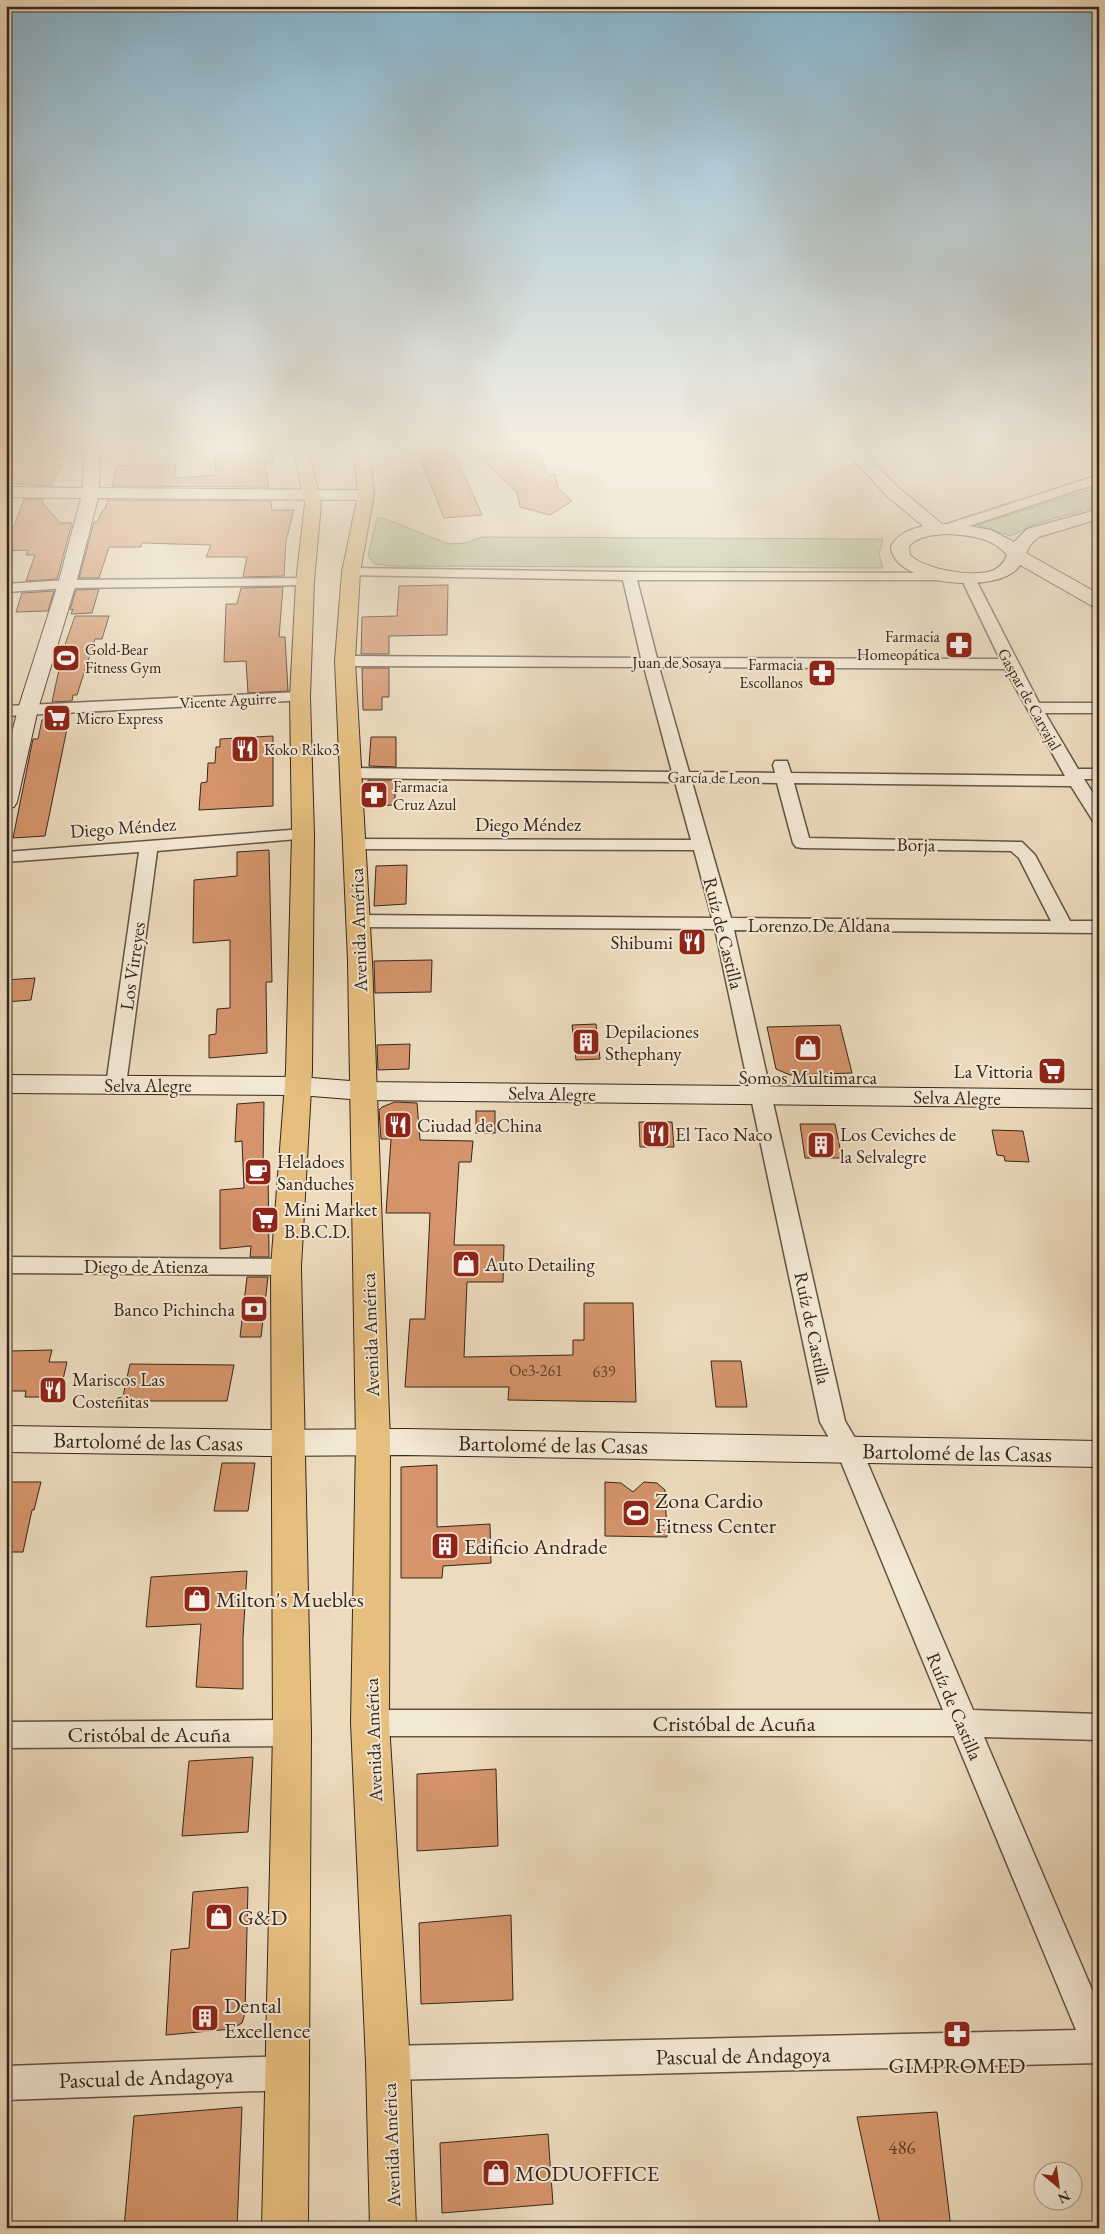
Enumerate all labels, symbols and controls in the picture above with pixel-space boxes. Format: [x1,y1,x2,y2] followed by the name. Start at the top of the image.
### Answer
[857,626,941,665] place label: Farmacia Homeopática
[944,630,974,660] pharmacy icon: Farmacia Homeopática
[85,639,162,678] place label: Gold-Bear Fitness Gym
[51,643,81,673] sports icon: Gold-Bear Fitness Gym
[993,644,1066,754] street label: Gaspar de Carvajal
[630,652,722,673] street label: Juan de Sosaya
[739,654,804,693] place label: Farmacia Escollanos
[807,658,837,688] pharmacy icon: Farmacia Escollanos
[179,687,277,714] street label: Vicente Aguirre
[42,703,72,733] supermarket icon: Micro Express
[76,708,163,729] place label: Micro Express
[230,734,260,764] restaurant icon: Koko Riko3
[264,739,340,760] place label: Koko Riko3
[667,766,761,789] street label: García de Leon
[393,776,457,815] place label: Farmacia Cruz Azul
[359,780,389,810] pharmacy icon: Farmacia Cruz Azul
[69,811,178,844] street label: Diego Méndez
[475,812,582,837] street label: Diego Méndez
[896,832,936,857] street label: Borja
[344,867,373,993] street label: Avenida América
[698,875,750,992] street label: Ruíz de Castilla
[748,913,891,938] street label: Lorenzo De Aldana
[114,920,151,1012] street label: Los Virreyes
[677,927,707,957] restaurant icon: Shibumi
[610,930,673,955] place label: Shibumi
[605,1019,699,1066] place label: Depilaciones Sthephany
[571,1027,601,1057] building icon: Depilaciones Sthephany
[793,1033,823,1063] shop icon: Somos Multimarca
[1037,1056,1067,1086] supermarket icon: La Vittoria
[954,1059,1033,1084] place label: La Vittoria
[739,1065,878,1090] place label: Somos Multimarca
[104,1073,192,1098] street label: Selva Alegre
[508,1080,596,1107] street label: Selva Alegre
[913,1084,1001,1111] street label: Selva Alegre
[383,1110,413,1140] restaurant icon: Ciudad de China
[417,1113,543,1138] place label: Ciudad de China
[641,1119,671,1149] restaurant icon: El Taco Naco
[675,1122,772,1147] place label: El Taco Naco
[840,1122,956,1169] place label: Los Ceviches de la Selvalegre
[806,1130,836,1160] building icon: Los Ceviches de la Selvalegre
[277,1149,354,1196] place label: Heladoes Sanduches
[243,1157,273,1187] cafe icon: Heladoes Sanduches
[284,1197,377,1244] place label: Mini Market B.B.C.D.
[250,1205,280,1235] supermarket icon: Mini Market B.B.C.D.
[451,1249,481,1279] shop icon: Auto Detailing
[484,1252,596,1277] place label: Auto Detailing
[84,1254,209,1279] street label: Diego de Atienza
[788,1269,837,1387] street label: Ruíz de Castilla
[356,1272,385,1398] street label: Avenida América
[239,1294,269,1324] bank icon: Banco Pichincha
[113,1297,235,1322] place label: Banco Pichincha
[509,1360,563,1381] house number: Oe3-261
[592,1361,616,1382] house number: 639
[72,1367,165,1414] place label: Mariscos Las Costeñitas
[38,1375,68,1405] restaurant icon: Mariscos Las Costeñitas
[53,1425,243,1458] street label: Bartolomé de las Casas
[458,1428,648,1461] street label: Bartolomé de las Casas
[862,1436,1052,1469] street label: Bartolomé de las Casas
[655,1486,777,1540] place label: Zona Cardio Fitness Center
[621,1498,651,1528] sports icon: Zona Cardio Fitness Center
[430,1531,460,1561] building icon: Edificio Andrade
[464,1532,608,1561] place label: Edificio Andrade
[182,1584,212,1614] shop icon: Milton's Muebles
[216,1585,364,1614] place label: Milton's Muebles
[921,1649,989,1764] street label: Ruíz de Castilla
[359,1677,388,1803] street label: Avenida América
[653,1709,816,1738] street label: Cristóbal de Acuña
[68,1720,231,1749] street label: Cristóbal de Acuña
[204,1902,234,1932] shop icon: G&D
[238,1903,287,1932] place label: G&D
[224,1991,311,2045] place label: Dental Excellence
[190,2003,220,2033] building icon: Dental Excellence
[942,2019,972,2049] pharmacy icon: GIMPROMED
[655,2039,831,2072] street label: Pascual de Andagoya
[889,2051,1025,2080] place label: GIMPROMED
[58,2060,234,2095] street label: Pascual de Andagoya
[377,2082,406,2208] street label: Avenida América
[888,2135,916,2160] house number: 486
[481,2158,511,2188] shop icon: MODUOFFICE
[515,2159,659,2188] place label: MODUOFFICE
[1032,2162,1082,2212] north arrow
[1054,2187,1074,2208] text: N

